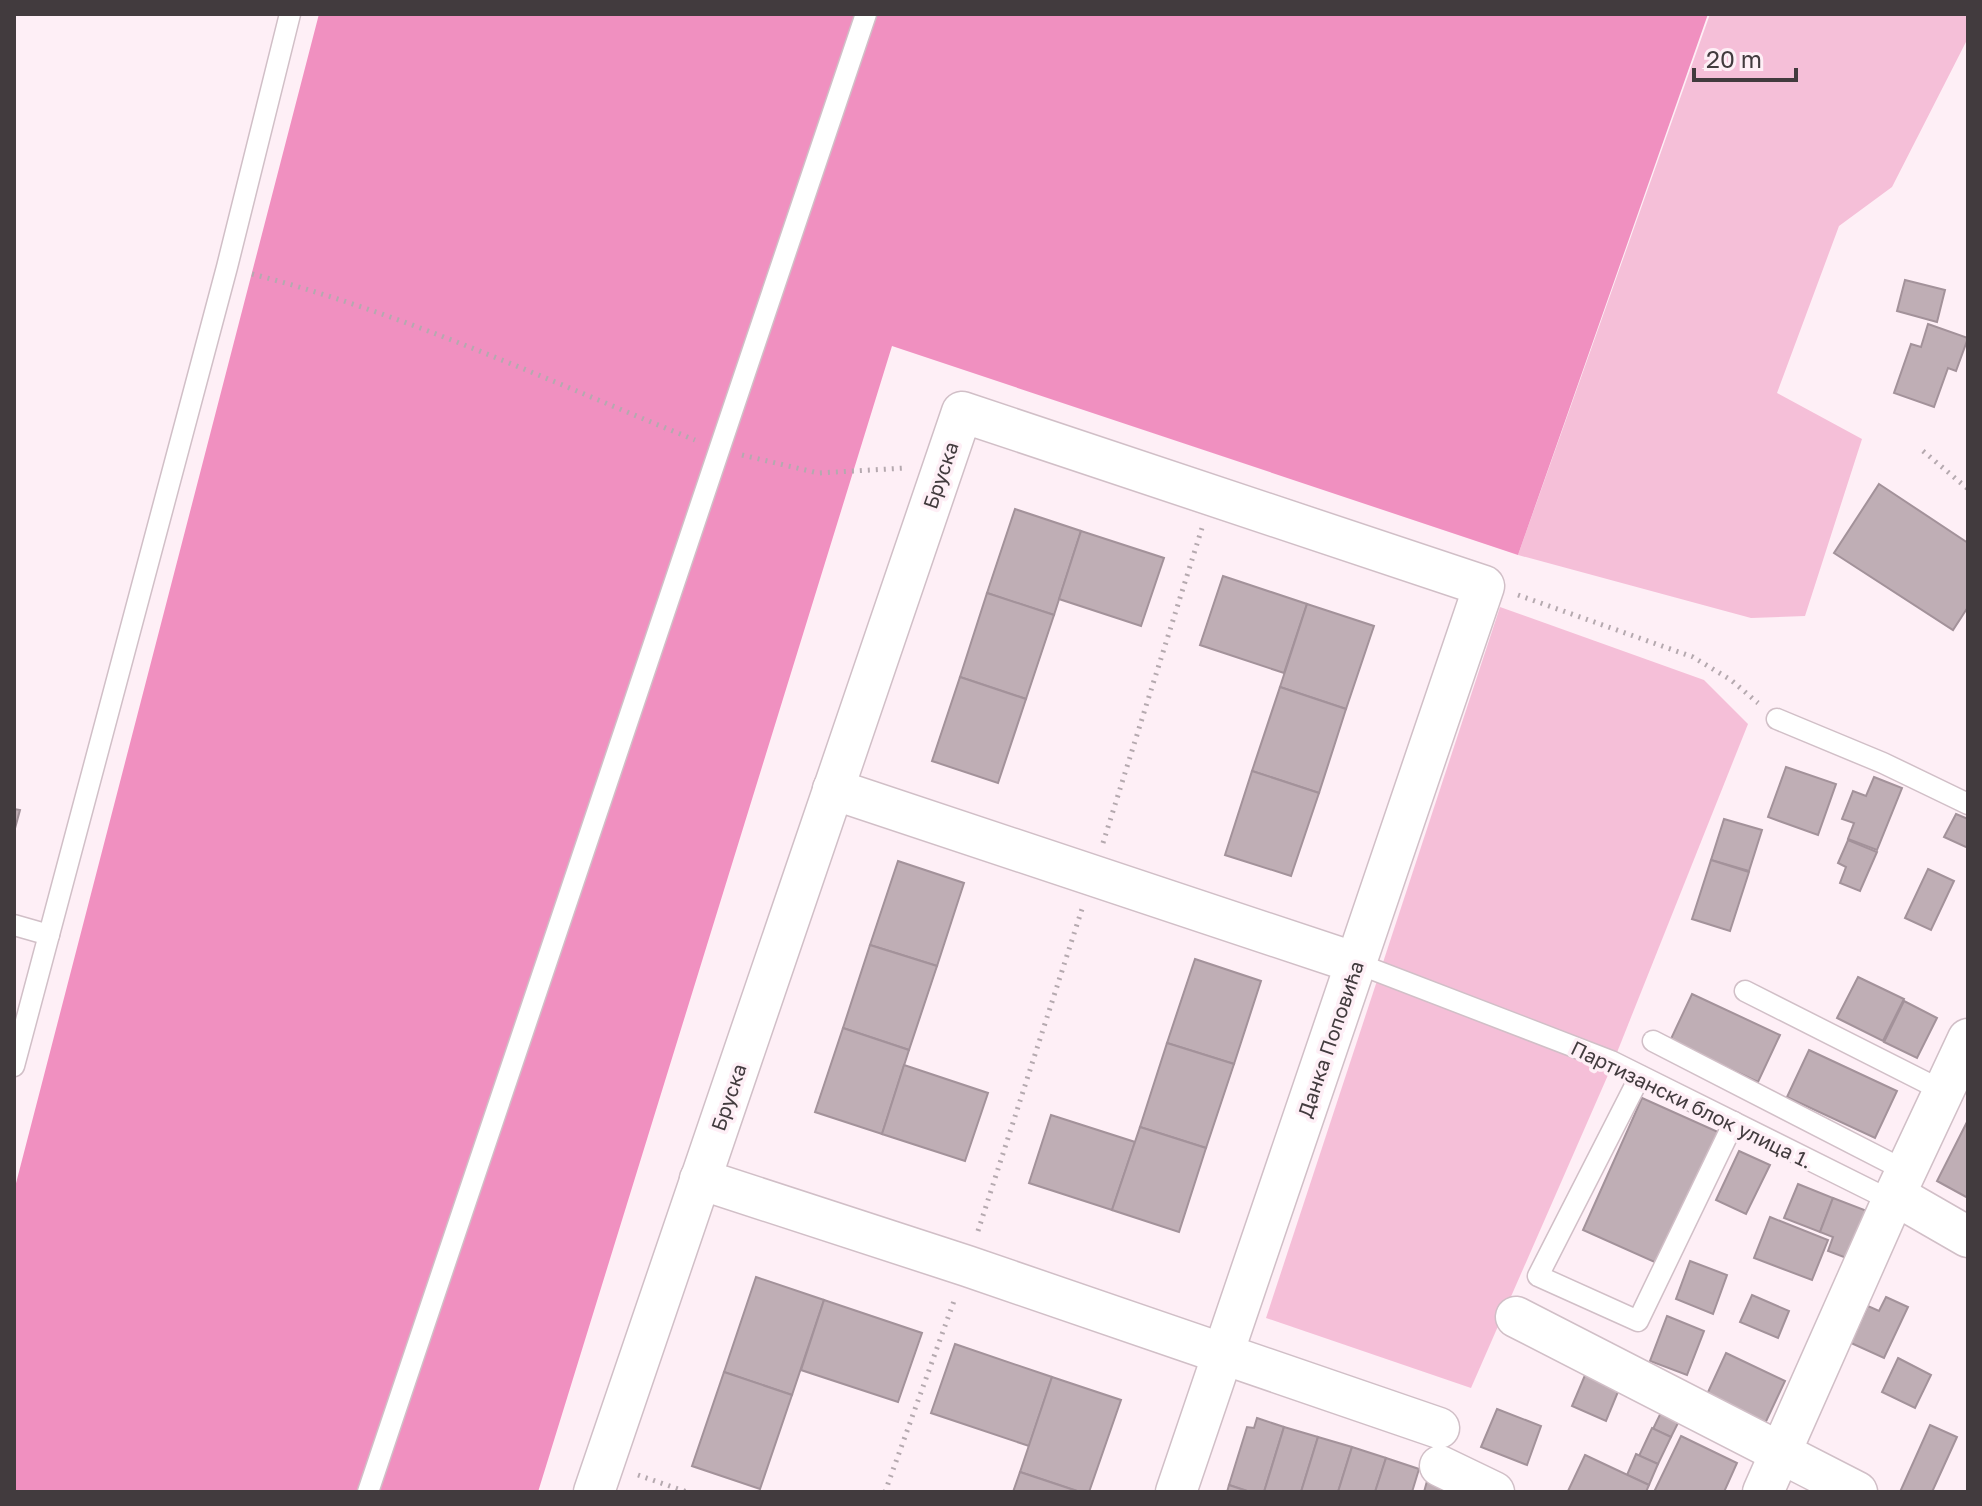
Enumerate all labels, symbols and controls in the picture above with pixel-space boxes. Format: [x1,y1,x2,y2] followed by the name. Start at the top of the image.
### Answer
[1694,32,1796,82] scale bar
[1706,44,1762,73] text: 20 m
[917,438,963,512] street label: Бруска
[1292,958,1368,1120] street label: Данка Поповића
[1568,1035,1816,1173] street label: Партизански блок улица 1.
[705,1060,751,1134] street label: Бруска

